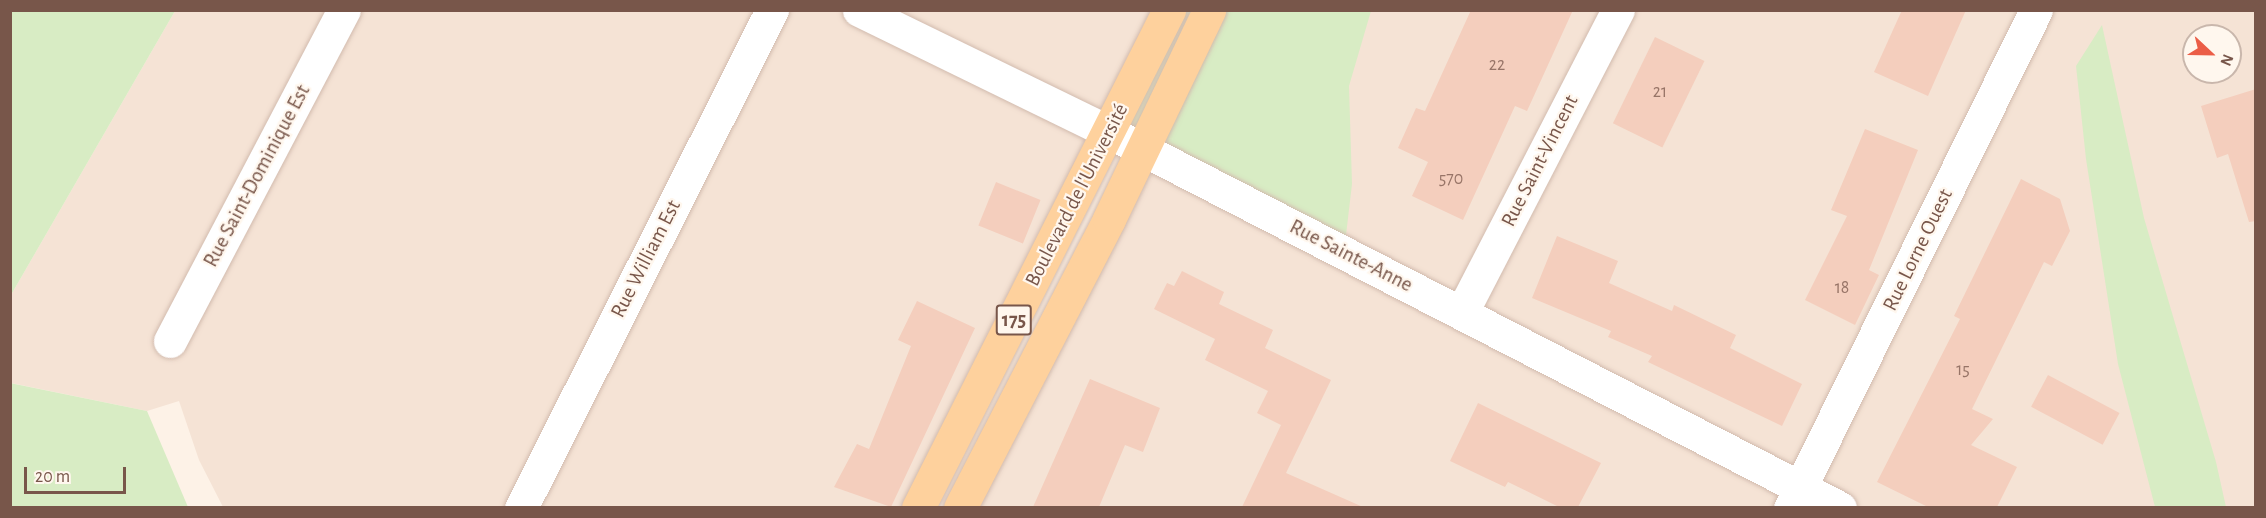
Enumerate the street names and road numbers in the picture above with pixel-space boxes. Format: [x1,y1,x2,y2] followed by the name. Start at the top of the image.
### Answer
[198,80,316,272] street label: Rue Saint-Dominique Est
[1496,91,1584,231] street label: Rue Saint-Vincent
[1020,100,1134,290] street label: Boulevard de l'Université
[1878,185,1958,315] street label: Rue Lorne Ouest
[606,196,686,322] street label: Rue William Est
[1285,214,1417,298] street label: Rue Sainte-Anne
[994,303,1034,337] road number: 175

